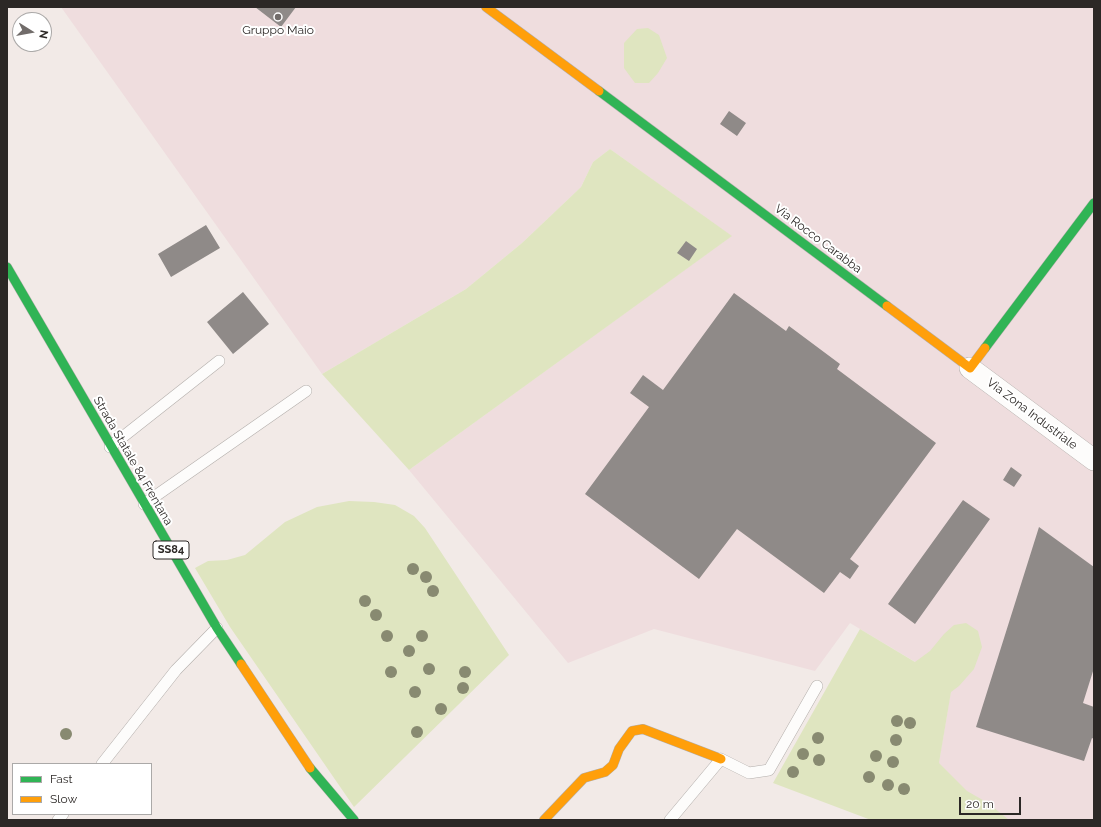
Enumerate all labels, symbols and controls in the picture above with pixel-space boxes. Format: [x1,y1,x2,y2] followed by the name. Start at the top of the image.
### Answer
[12,12,52,52] north arrow
[273,12,283,22] marker: Gruppo Maio
[242,23,314,37] place label: Gruppo Maio
[36,29,50,40] text: N
[772,202,864,276] street label: Via Rocco Carabba
[984,375,1080,453] street label: Via Zona Industriale
[90,394,176,528] street label: Strada Statale 84 Frentana
[153,541,189,559] road number: SS84
[12,763,152,815] legend
[50,772,73,786] text: Fast
[961,789,1023,815] scale bar
[50,792,77,806] text: Slow
[966,797,994,811] text: 20 m

